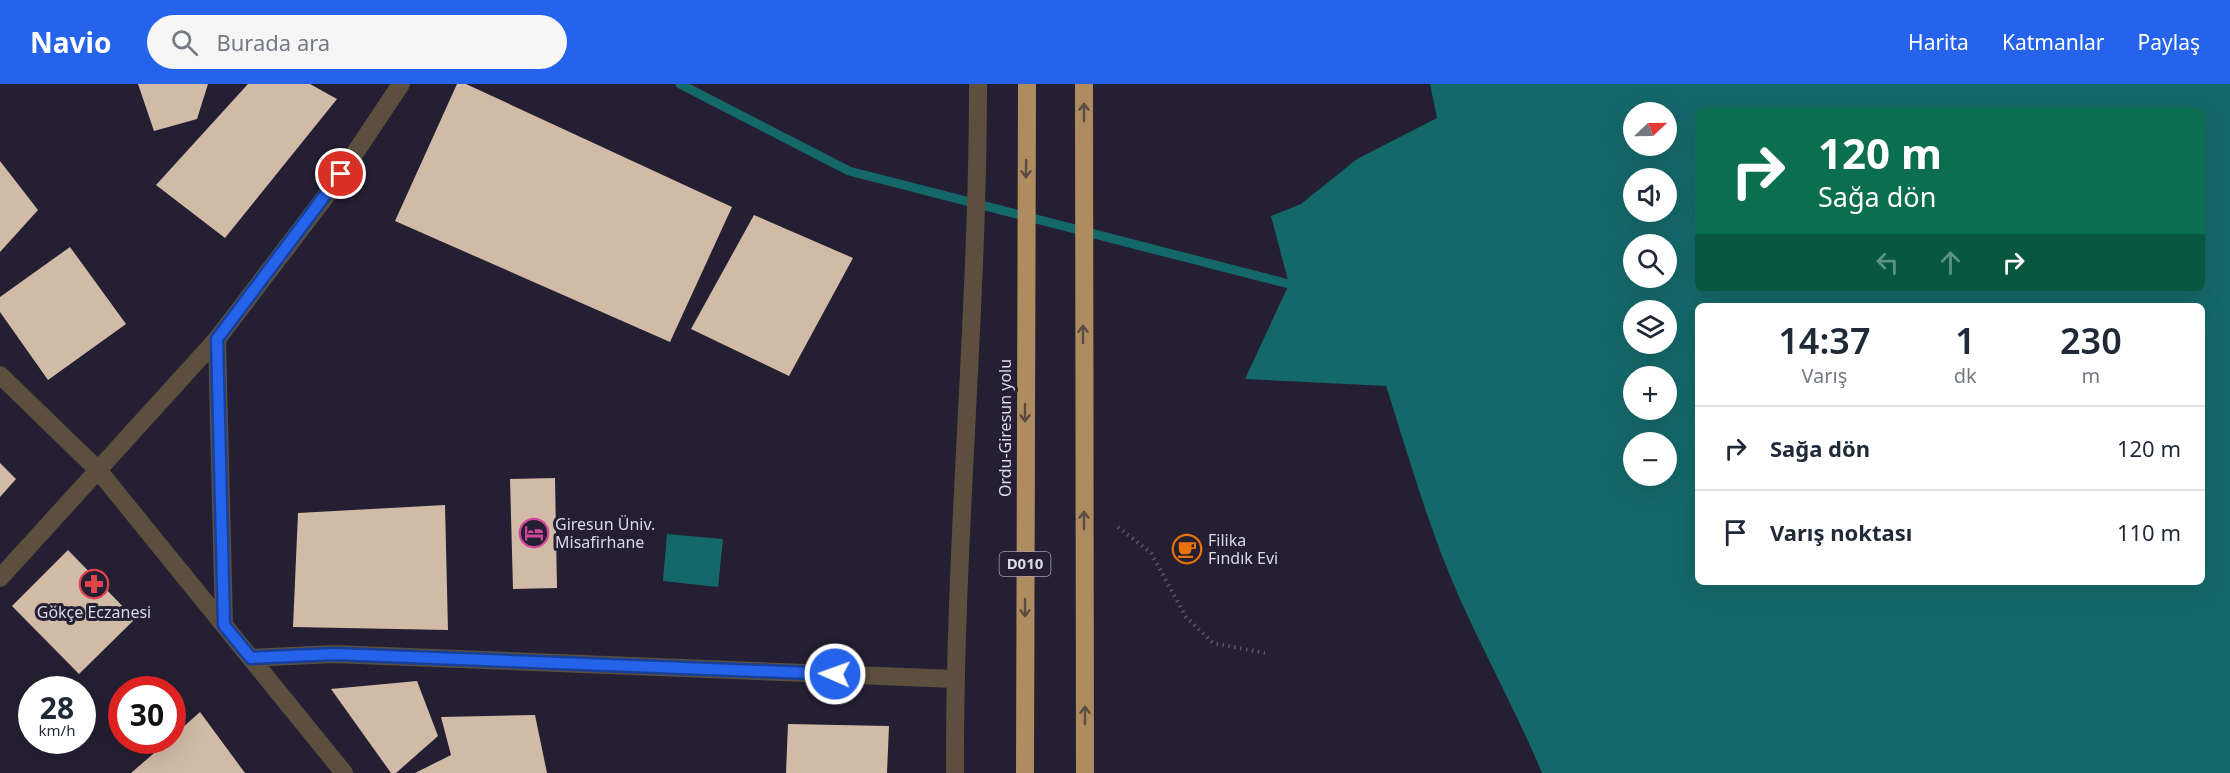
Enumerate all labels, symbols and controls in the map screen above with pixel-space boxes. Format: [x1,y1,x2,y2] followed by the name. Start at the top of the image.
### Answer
[147,15,567,69] search box
[30,23,111,61] text: Navio
[168,26,201,59] icon: search
[216,27,330,57] text: Burada ara
[1908,28,1969,56] text: Harita
[2002,28,2105,56] text: Katmanlar
[2138,28,2200,56] text: Paylaş
[1078,102,1090,122] one-way arrow
[1623,102,1677,156] north arrow
[1623,102,1677,486] map controls
[1818,124,1942,181] text: 120 m
[1719,132,1797,210] icon: right
[315,148,366,199] pin
[324,157,357,190] icon: arrive
[1020,158,1032,178] one-way arrow
[1623,168,1677,222] button: sound
[1818,178,1936,215] text: Sağa dön
[1623,234,1677,288] button: search
[1871,246,1904,279] icon: left
[1934,246,1967,279] icon: ahead
[1997,246,2030,279] icon: right
[1623,300,1677,354] button: layers
[1778,316,1871,365] text: 14:37
[1955,316,1976,365] text: 1
[2060,316,2122,365] text: 230
[1077,324,1089,344] one-way arrow
[994,359,1016,497] street label: Ordu-Giresun yolu
[1801,362,1847,389] text: Varış
[1954,362,1977,389] text: dk
[2081,362,2100,389] text: m
[1623,366,1677,420] button: +
[1019,403,1031,423] one-way arrow
[1623,432,1677,486] button: −
[1719,432,1752,465] icon: right
[1770,433,1870,463] text: Sağa dön
[2117,433,2181,463] text: 120 m
[1078,510,1090,530] one-way arrow
[555,513,655,553] place label: Giresun Üniv. Misafirhane
[1719,516,1752,549] icon: arrive
[518,517,550,549] hotel icon: Giresun Üniv. Misafirhane
[1770,517,1912,547] text: Varış noktası
[2117,517,2181,547] text: 110 m
[1208,529,1278,569] place label: Filika Fındık Evi
[1171,533,1203,565] cafe icon: Filika Fındık Evi
[1000,552,1050,576] road number: D010
[78,568,110,600] pharmacy icon: Gökçe Eczanesi
[1019,598,1031,618] one-way arrow
[37,601,151,623] place label: Gökçe Eczanesi
[803,642,867,706] position arrow
[108,676,186,754] speed limit sign: 30
[40,687,74,728] text: 28
[1079,705,1091,725] one-way arrow
[39,720,75,740] text: km/h

